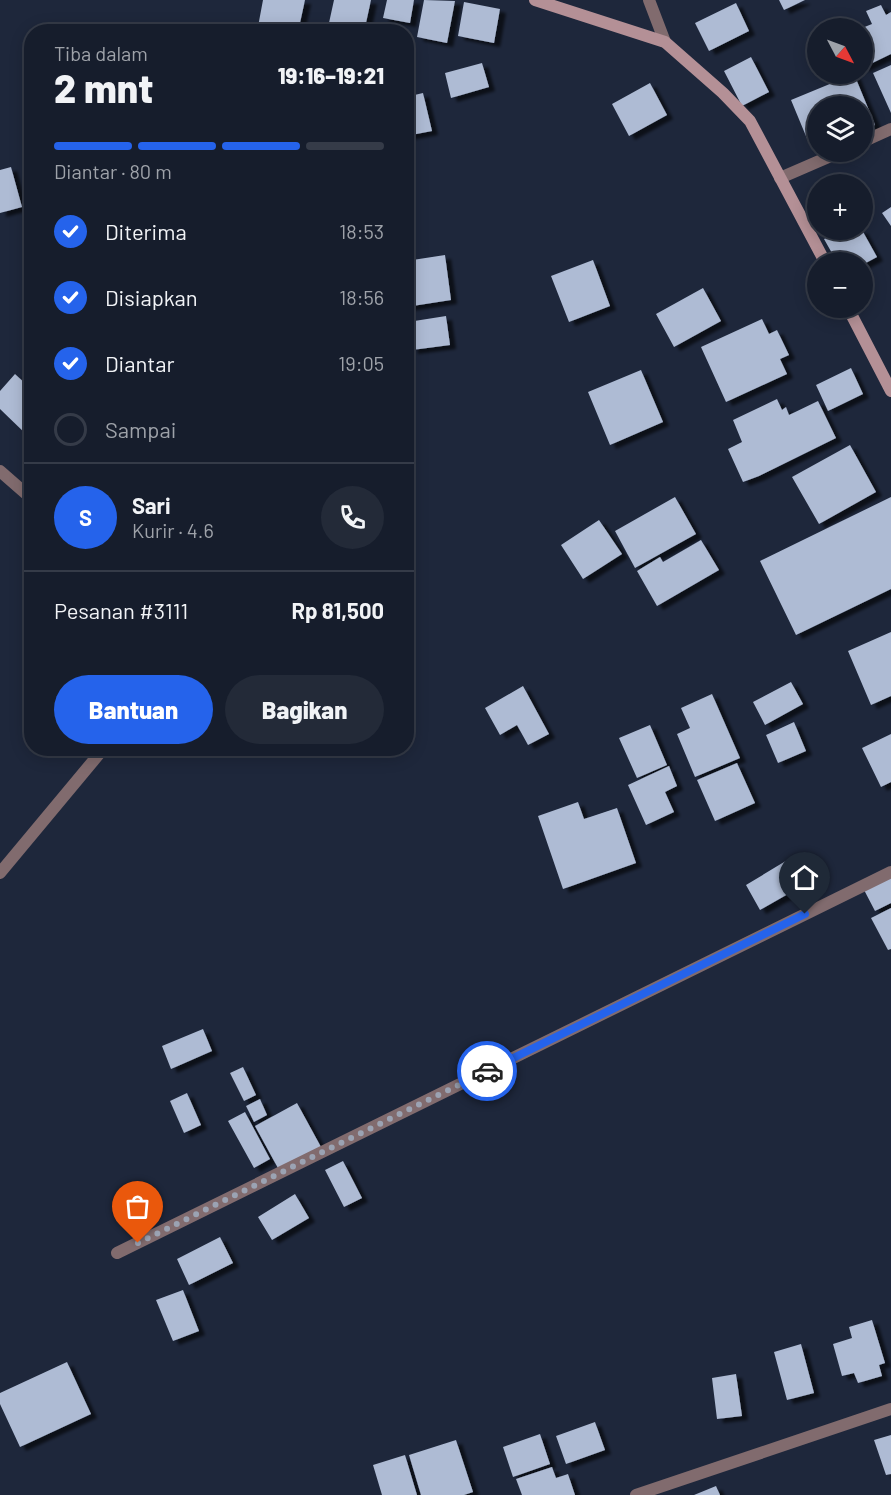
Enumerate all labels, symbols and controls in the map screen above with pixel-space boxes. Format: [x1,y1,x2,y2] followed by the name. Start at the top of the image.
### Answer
[807,18,873,84] north arrow
[807,18,873,318] map controls
[54,41,148,65] text: Tiba dalam
[278,62,384,88] text: 19:16–19:21
[54,64,153,111] text: 2 mnt
[807,96,873,162] button: layers
[54,159,172,183] text: Diantar · 80 m
[807,174,873,240] button: +
[54,215,87,248] icon: check
[105,218,187,244] text: Diterima
[339,219,384,243] text: 18:53
[807,252,873,318] button: −
[54,281,87,314] icon: check
[105,284,198,310] text: Disiapkan
[339,285,384,309] text: 18:56
[54,347,87,380] icon: check
[105,350,175,376] text: Diantar
[338,351,384,375] text: 19:05
[105,416,176,442] text: Sampai
[321,486,384,549] button: phone
[132,492,171,518] text: Sari
[79,504,92,530] text: S
[132,518,214,542] text: Kurir · 4.6
[54,597,188,623] text: Pesanan #3111
[291,597,384,623] text: Rp 81,500
[54,675,213,744] button: Bantuan
[225,675,384,744] button: Bagikan
[779,852,830,914] pin
[788,861,821,894] icon: home
[457,1041,517,1101] courier
[471,1055,504,1088] icon: car
[112,1181,163,1243] pin
[121,1190,154,1223] icon: bag

